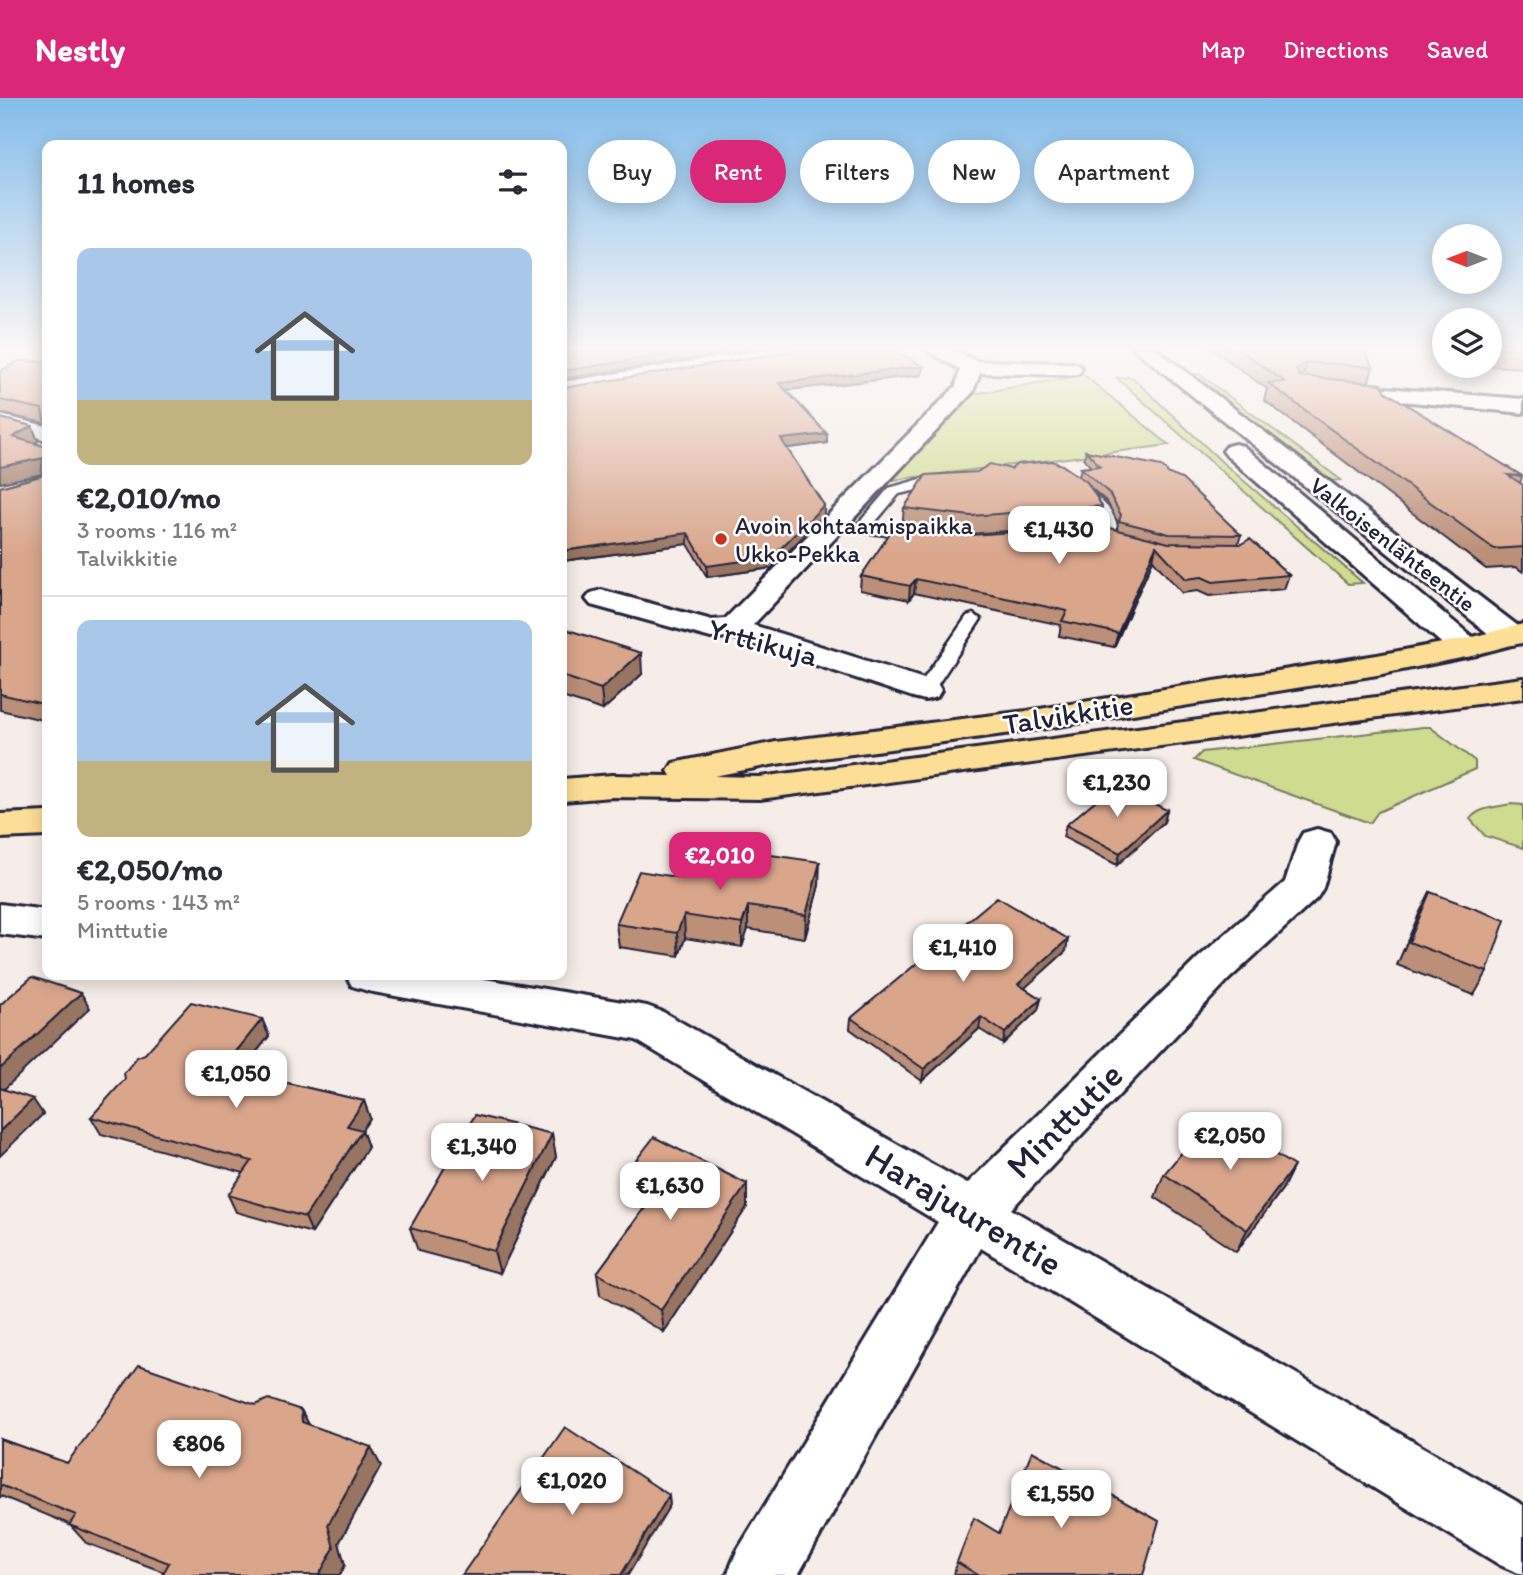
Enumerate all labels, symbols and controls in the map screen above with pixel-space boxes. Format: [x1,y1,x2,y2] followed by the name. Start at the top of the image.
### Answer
[35,30,125,69] text: Nestly
[1201,35,1245,64] text: Map
[1283,35,1389,64] text: Directions
[1427,35,1488,64] text: Saved
[588,140,676,203] chip: Buy
[690,140,786,203] chip: Rent
[800,140,914,203] chip: Filters
[928,140,1020,203] chip: New
[1034,140,1194,203] chip: Apartment
[494,163,532,201] icon: filters
[77,164,195,201] text: 11 homes
[1432,224,1502,294] north arrow
[1432,224,1502,378] map controls
[242,293,368,419] icon: home
[1432,308,1502,378] button: layers
[1304,470,1482,618] street label: Valkoisenlähteentie
[77,479,221,516] text: €2,010/mo
[1002,506,1116,566] pin: €1,430
[735,511,974,568] place label: Avoin kohtaamispaikka Ukko-Pekka
[1024,515,1094,543] text: €1,430
[77,516,237,544] text: 3 rooms · 116 m²
[713,531,729,547] marker: Avoin kohtaamispaikka Ukko-Pekka
[77,544,178,572] text: Talvikkitie
[704,610,822,674] street label: Yrttikuja
[242,665,368,791] icon: home
[1000,685,1136,743] street label: Talvikkitie
[1060,760,1174,819] pin: €1,230
[1083,768,1151,796] text: €1,230
[663,832,777,892] pin: €2,010
[685,841,755,869] text: €2,010
[77,851,223,888] text: €2,050/mo
[77,888,240,916] text: 5 rooms · 143 m²
[77,916,168,944] text: Minttutie
[906,924,1020,984] pin: €1,410
[929,933,997,961] text: €1,410
[179,1051,293,1110] pin: €1,050
[997,1053,1131,1187] street label: Minttutie
[201,1059,271,1087] text: €1,050
[1173,1112,1287,1172] pin: €2,050
[1194,1121,1266,1149] text: €2,050
[425,1124,539,1183] pin: €1,340
[447,1132,517,1160] text: €1,340
[858,1133,1070,1285] street label: Harajuurentie
[613,1162,727,1222] pin: €1,630
[636,1171,704,1199] text: €1,630
[158,1420,240,1480] pin: €806
[173,1429,225,1457] text: €806
[515,1458,629,1517] pin: €1,020
[537,1466,607,1494] text: €1,020
[1004,1470,1118,1530] pin: €1,550
[1027,1479,1095,1507] text: €1,550

